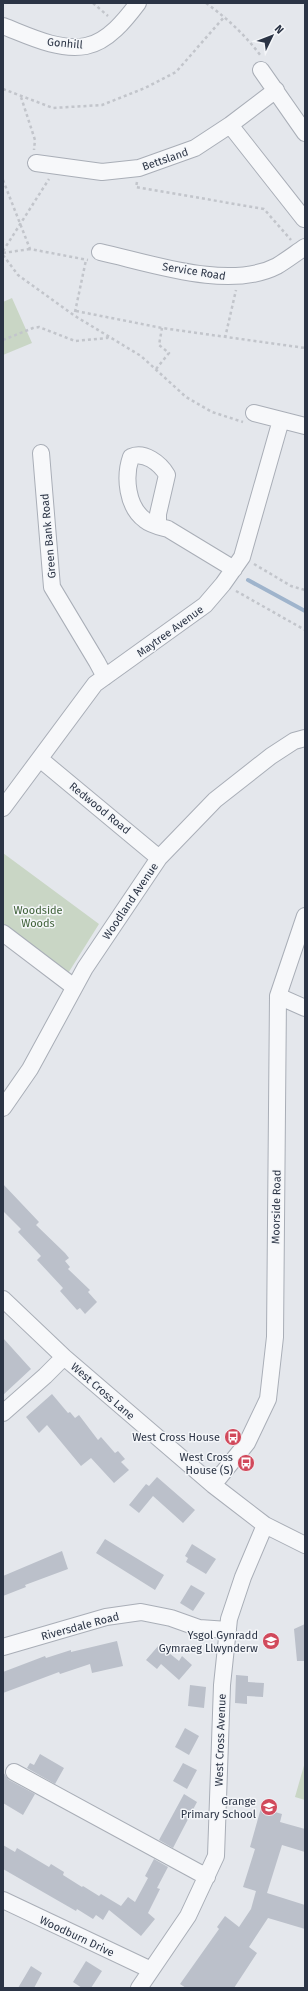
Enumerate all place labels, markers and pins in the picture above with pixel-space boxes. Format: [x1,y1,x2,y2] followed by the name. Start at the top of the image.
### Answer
[223,1427,243,1447] bus stop icon: West Cross House
[132,1431,220,1444] place label: West Cross House
[180,1451,233,1477] place label: West Cross House (S)
[236,1453,256,1473] bus stop icon: West Cross House (S)
[159,1629,258,1655] place label: Ysgol Gynradd Gymraeg Llwynderw
[261,1631,281,1651] school or university icon: Ysgol Gynradd Gymraeg Llwynderw
[181,1795,256,1821] place label: Grange Primary School
[259,1797,279,1817] school or university icon: Grange Primary School

